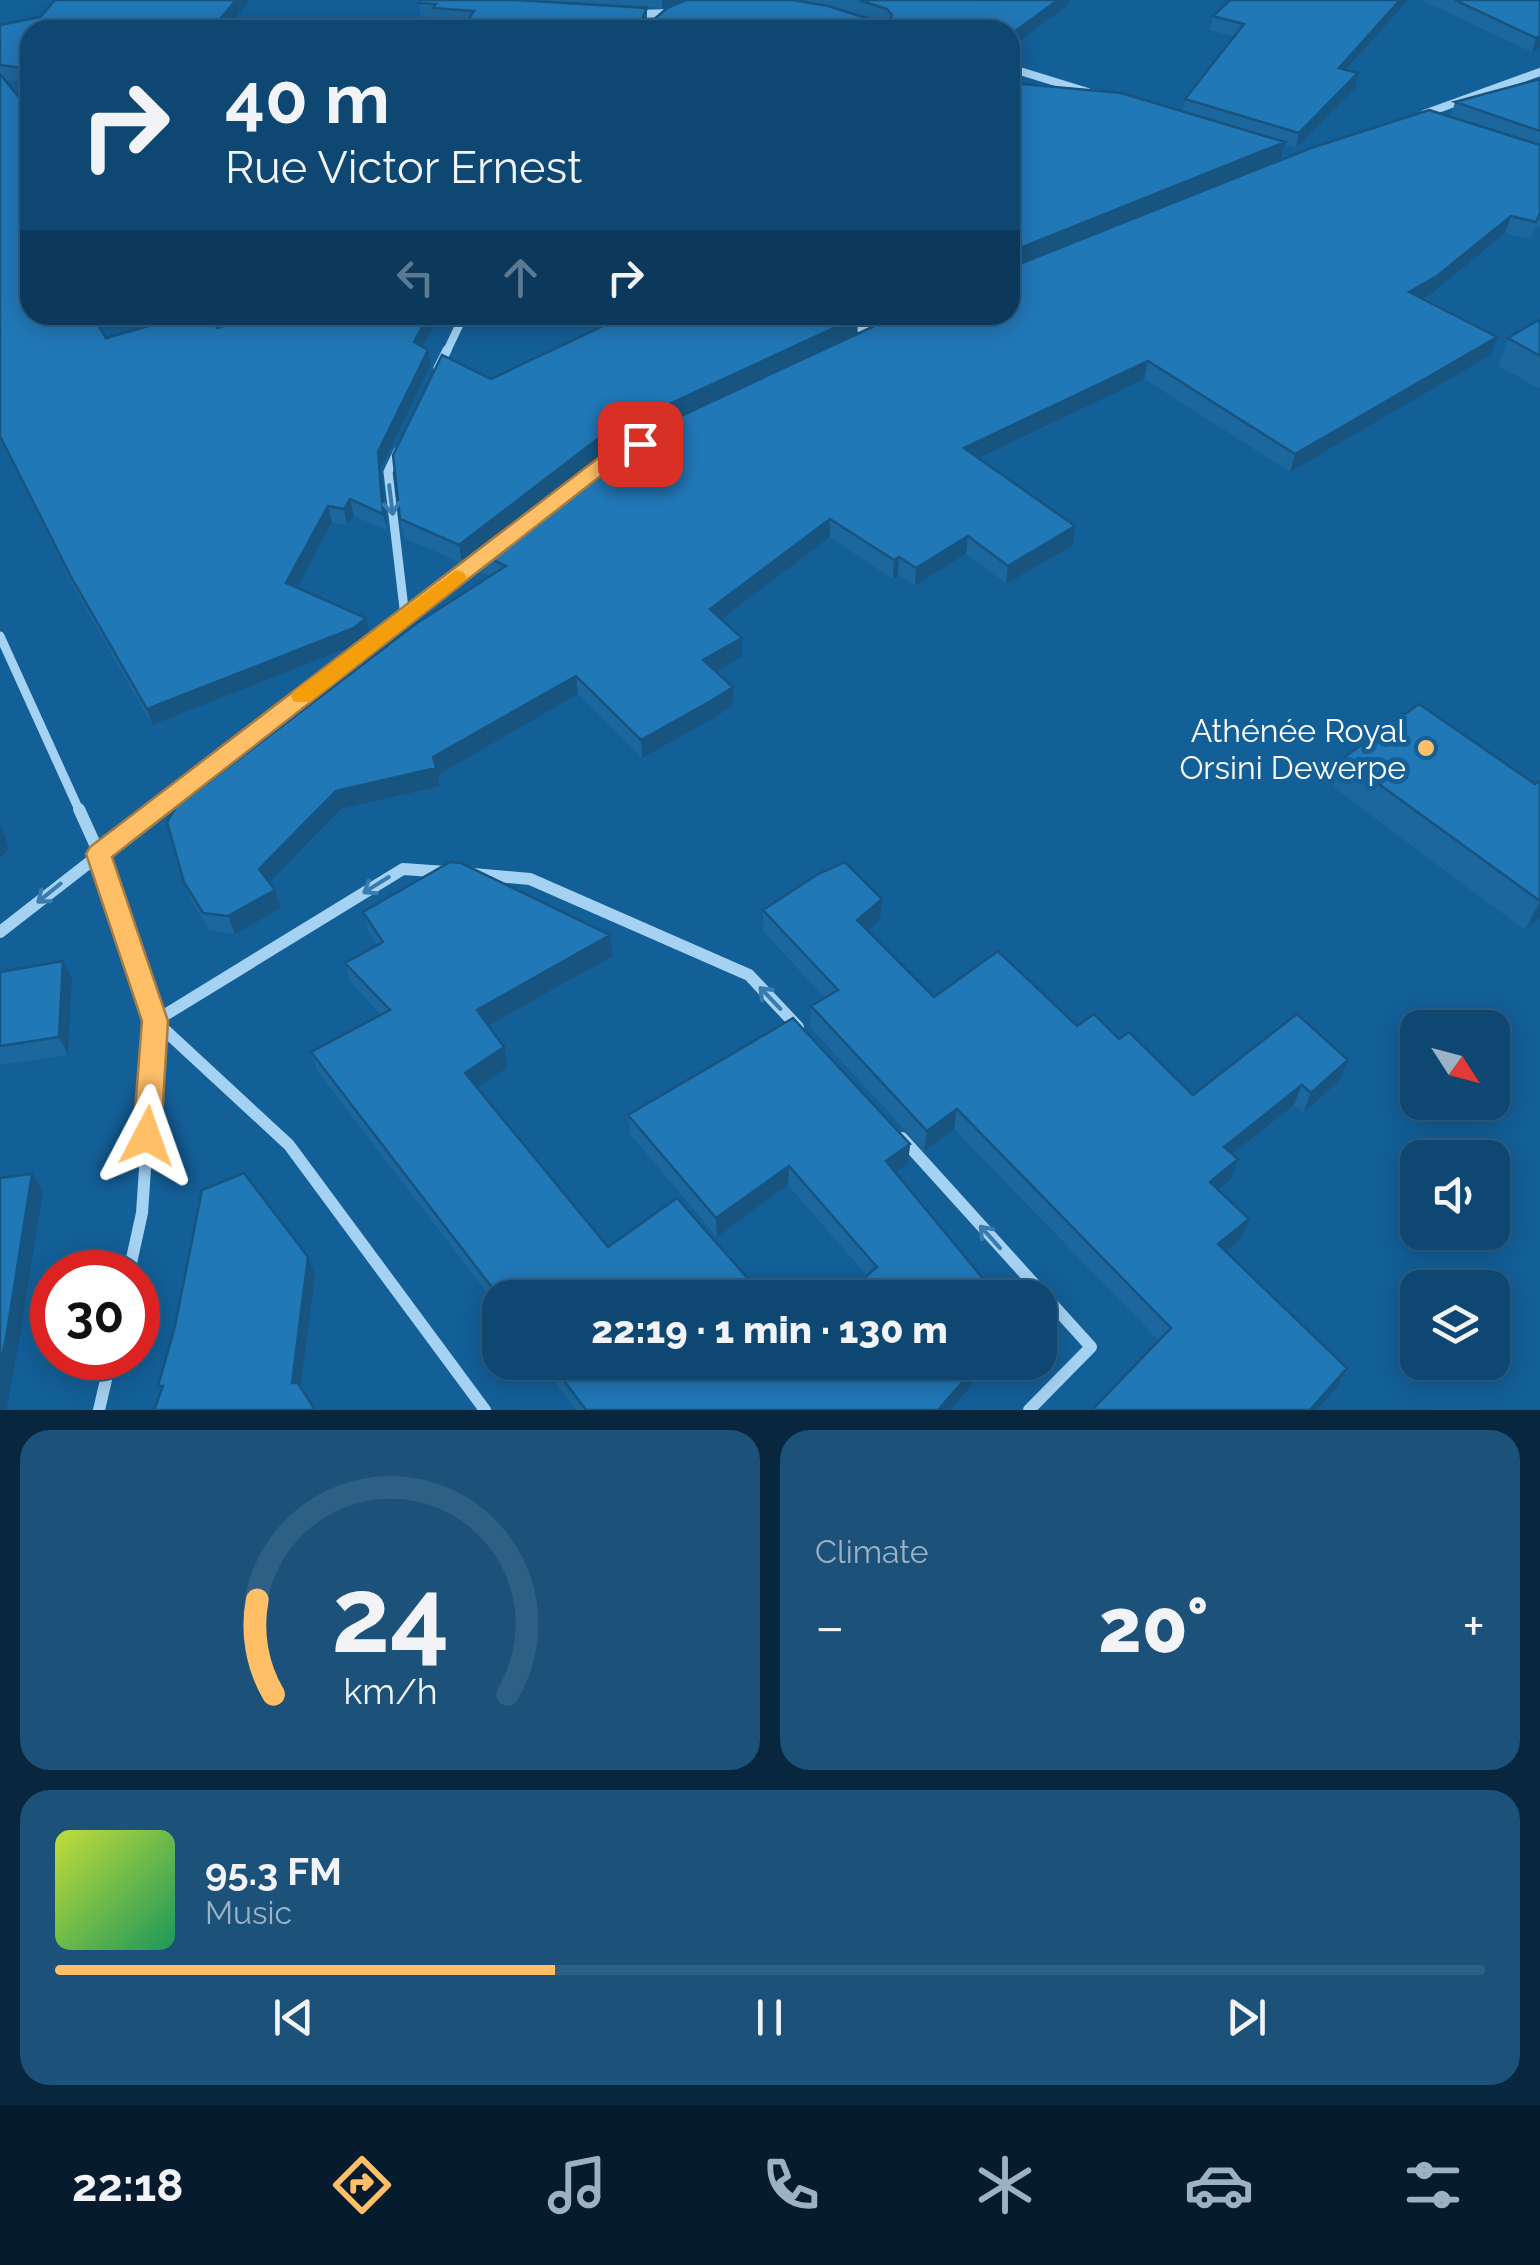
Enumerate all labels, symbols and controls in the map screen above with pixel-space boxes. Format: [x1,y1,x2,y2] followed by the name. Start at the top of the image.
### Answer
[225,57,390,139] text: 40 m
[60,60,190,190] icon: right
[225,141,582,194] text: Rue Victor Ernest
[388,250,443,305] icon: left
[493,250,548,305] icon: ahead
[598,250,653,305] icon: right
[598,402,683,487] pin
[613,417,668,472] icon: arrive
[382,483,401,515] one-way arrow
[1179,712,1406,786] place label: Athénée Royal Orsini Dewerpe
[1415,737,1437,759] marker: Athénée Royal Orsini Dewerpe
[362,875,390,896] one-way arrow
[37,881,63,903] one-way arrow
[758,986,782,1010] one-way arrow
[1400,1010,1510,1120] north arrow
[1400,1010,1510,1380] map controls
[95,1084,199,1188] position arrow
[1400,1140,1510,1250] button: sound
[979,1225,1002,1250] one-way arrow
[30,1250,160,1380] speed limit sign: 30
[1400,1270,1510,1380] button: layers
[591,1307,948,1352] text: 22:19 · 1 min · 130 m
[815,1533,929,1570] text: Climate
[331,1554,449,1676] text: 24
[1098,1581,1209,1670] text: 20°
[815,1594,845,1659] text: −
[1462,1594,1485,1659] text: +
[343,1670,437,1712] text: km/h
[205,1849,342,1894] text: 95.3 FM
[205,1894,292,1931] text: Music
[266,1990,321,2045] icon: previous
[742,1990,797,2045] icon: pause
[1219,1990,1274,2045] icon: next
[327,2150,397,2220] icon: directions
[542,2150,612,2220] icon: music
[756,2150,826,2220] icon: phone
[970,2150,1040,2220] icon: climate
[1184,2150,1254,2220] icon: car
[1398,2150,1468,2220] icon: filters
[72,2159,183,2212] text: 22:18

